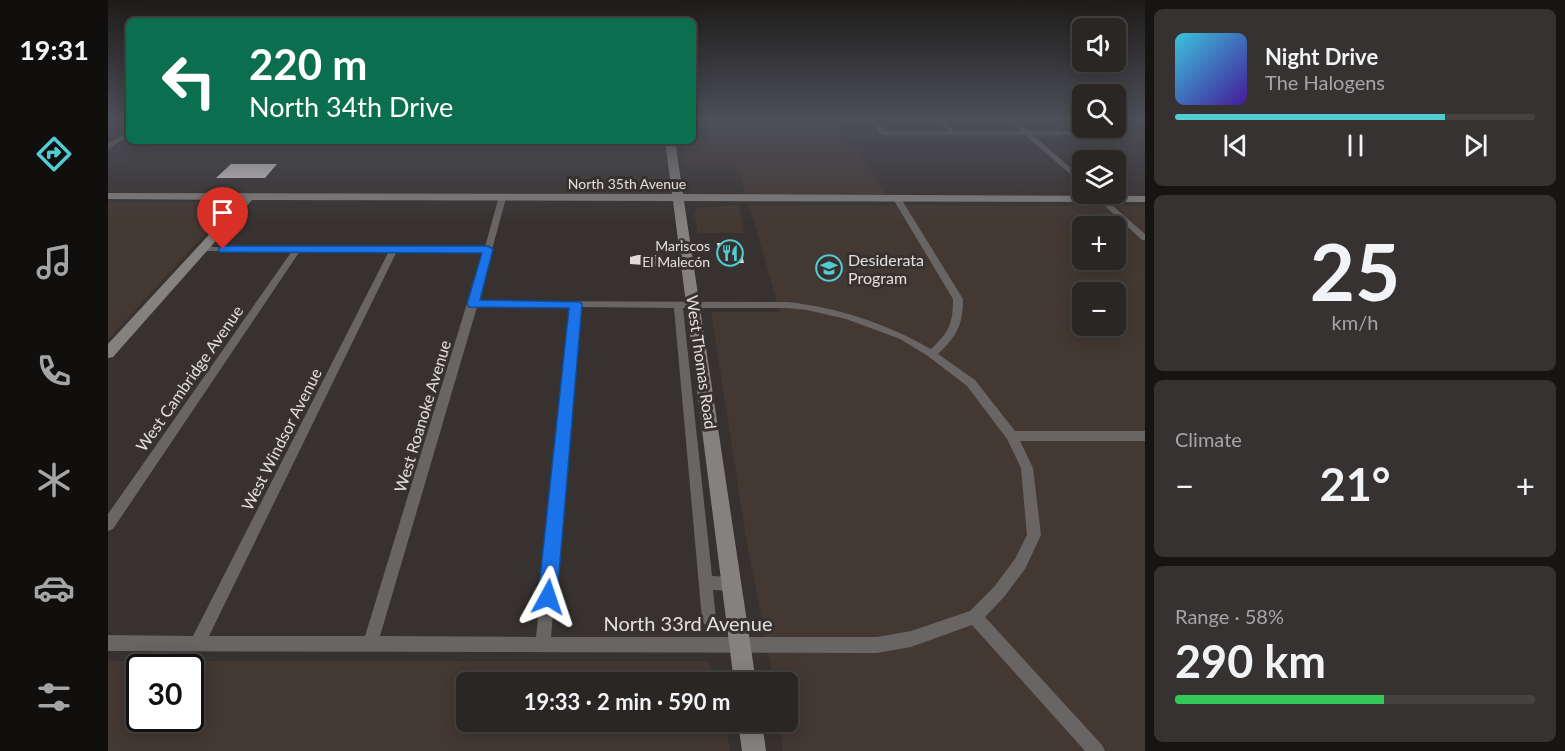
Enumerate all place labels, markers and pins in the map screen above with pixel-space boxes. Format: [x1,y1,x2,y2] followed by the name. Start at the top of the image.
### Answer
[197,187,248,249] pin
[642,237,710,270] place label: Mariscos El Malecón
[715,238,745,268] restaurant icon: Mariscos El Malecón
[848,250,924,287] place label: Desiderata Program
[814,253,844,283] school or university icon: Desiderata Program

